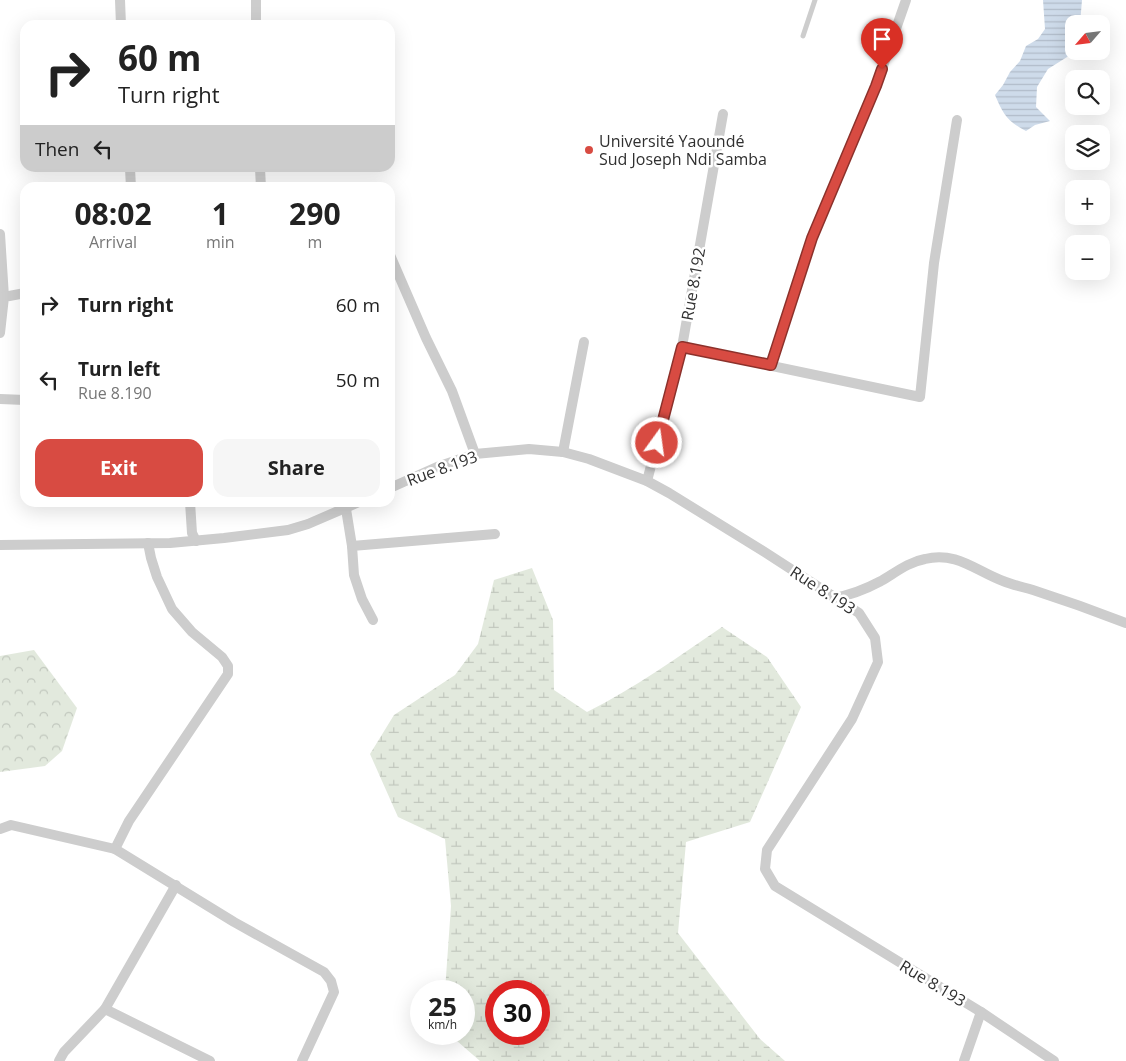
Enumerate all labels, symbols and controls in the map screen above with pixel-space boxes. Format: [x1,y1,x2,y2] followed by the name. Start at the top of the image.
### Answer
[1065,15,1110,60] north arrow
[1065,15,1110,280] map controls
[861,18,903,69] pin
[868,25,896,53] icon: arrive
[118,34,201,81] text: 60 m
[35,40,100,105] icon: right
[1065,70,1110,115] button: search
[118,79,220,109] text: Turn right
[1065,125,1110,170] button: layers
[599,130,767,170] place label: Université Yaoundé Sud Joseph Ndi Samba
[89,135,117,163] icon: left
[35,136,79,162] text: Then
[583,144,595,156] marker: Université Yaoundé Sud Joseph Ndi Samba
[1065,180,1110,225] button: +
[74,193,152,234] text: 08:02
[212,193,229,234] text: 1
[289,193,341,234] text: 290
[89,231,137,253] text: Arrival
[206,231,235,253] text: min
[307,231,322,253] text: m
[1065,235,1110,280] button: −
[676,246,710,322] street label: Rue 8.192
[35,291,63,319] icon: right
[78,292,173,318] text: Turn right
[336,292,380,318] text: 60 m
[78,356,160,382] text: Turn left
[35,366,63,394] icon: left
[336,367,380,393] text: 50 m
[78,382,152,404] text: Rue 8.190
[630,416,682,468] position arrow
[35,439,203,497] button: Exit
[213,439,380,497] button: Share
[404,445,480,491] street label: Rue 8.193
[786,561,860,619] street label: Rue 8.193
[896,955,970,1011] street label: Rue 8.193
[485,980,550,1045] speed limit sign: 30
[428,989,457,1023] text: 25
[428,1016,457,1033] text: km/h

